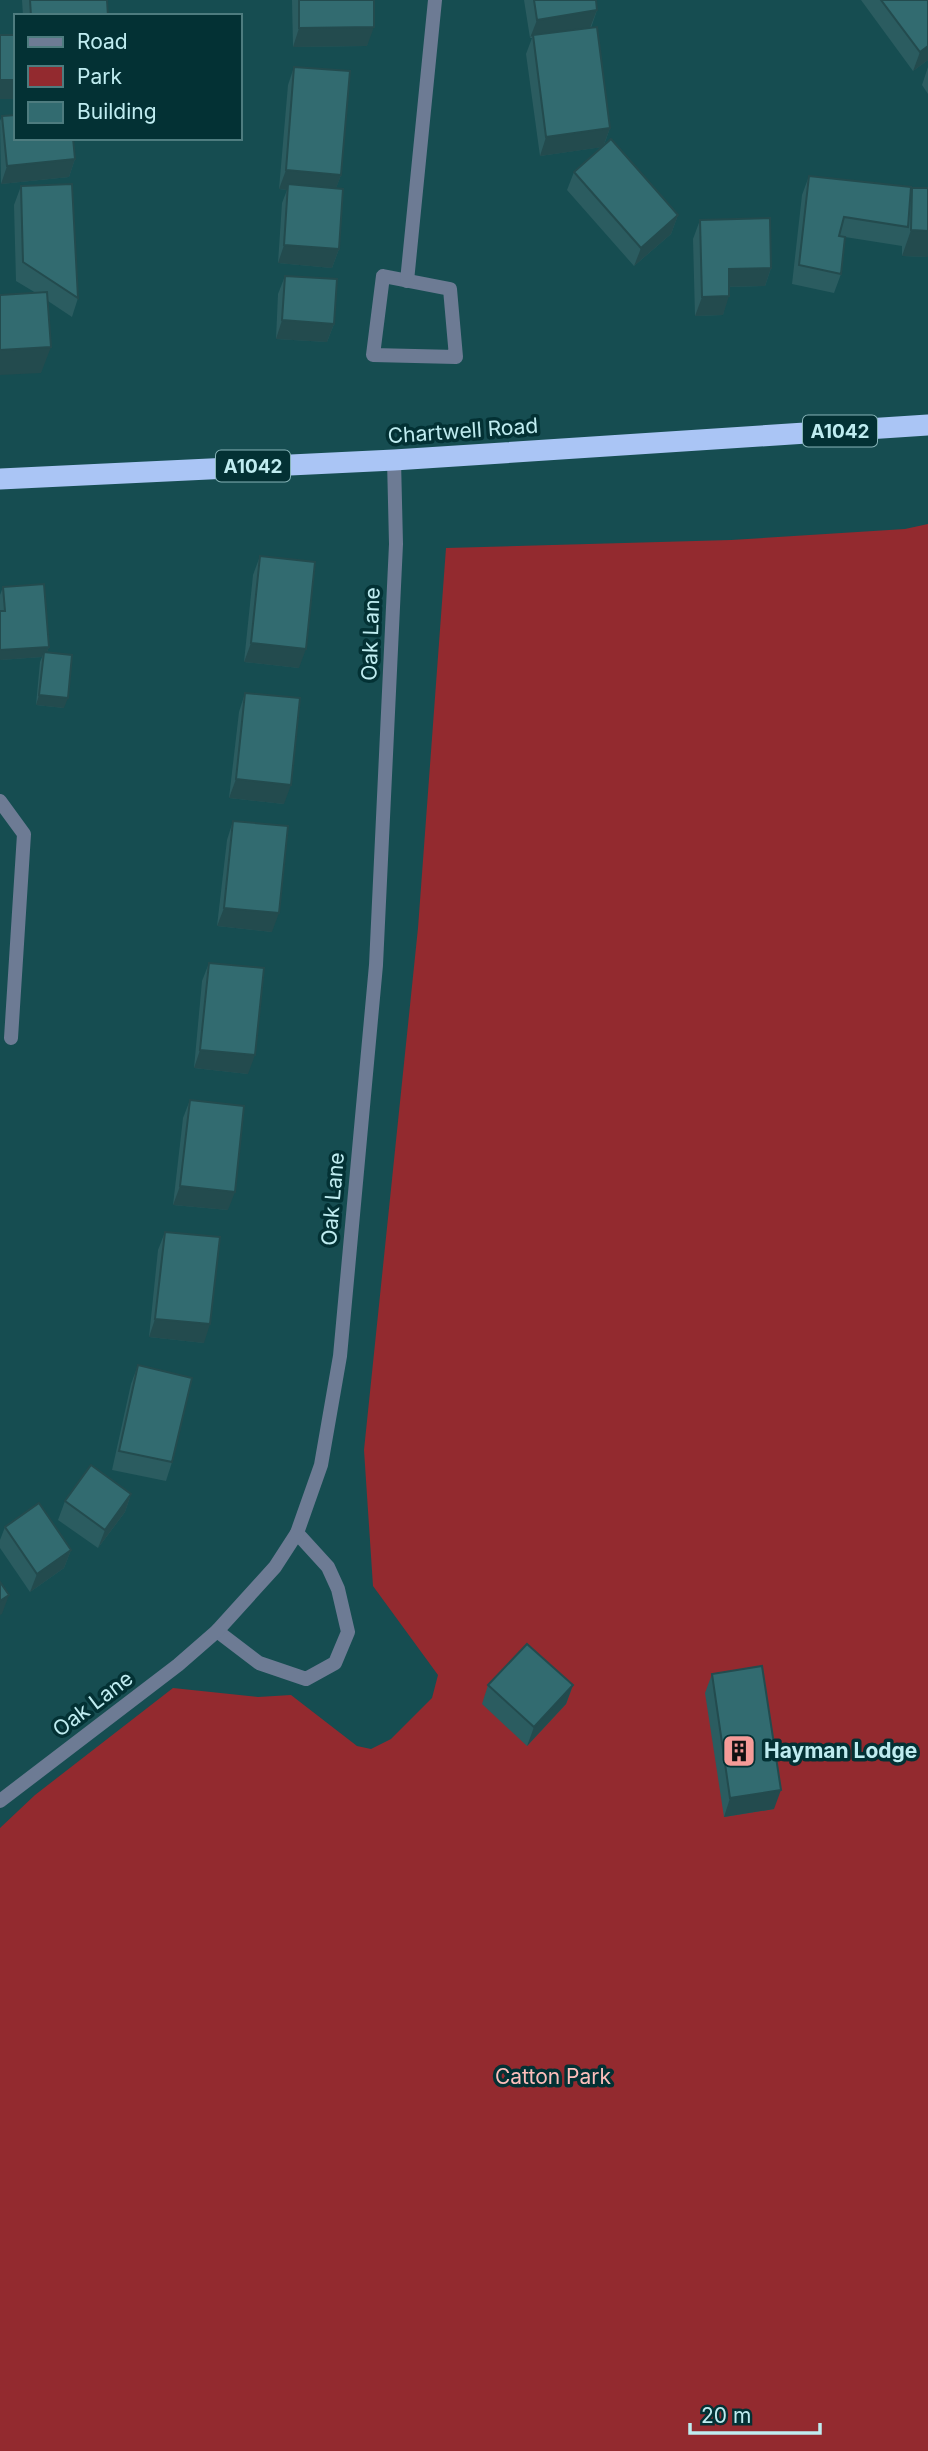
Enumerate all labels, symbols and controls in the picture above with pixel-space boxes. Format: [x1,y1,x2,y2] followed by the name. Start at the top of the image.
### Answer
[14,14,242,140] legend
[77,29,128,54] text: Road
[77,64,122,89] text: Park
[77,99,157,124] text: Building
[387,413,539,448] street label: Chartwell Road
[803,416,877,446] road number: A1042
[216,450,290,481] road number: A1042
[356,587,385,681] street label: Oak Lane
[316,1151,349,1247] street label: Oak Lane
[48,1665,138,1742] street label: Oak Lane
[720,1732,758,1770] building icon: Hayman Lodge
[764,1738,917,1763] place label: Hayman Lodge
[495,2064,611,2089] park label: Catton Park
[690,2392,820,2436] scale bar
[701,2403,751,2428] text: 20 m

